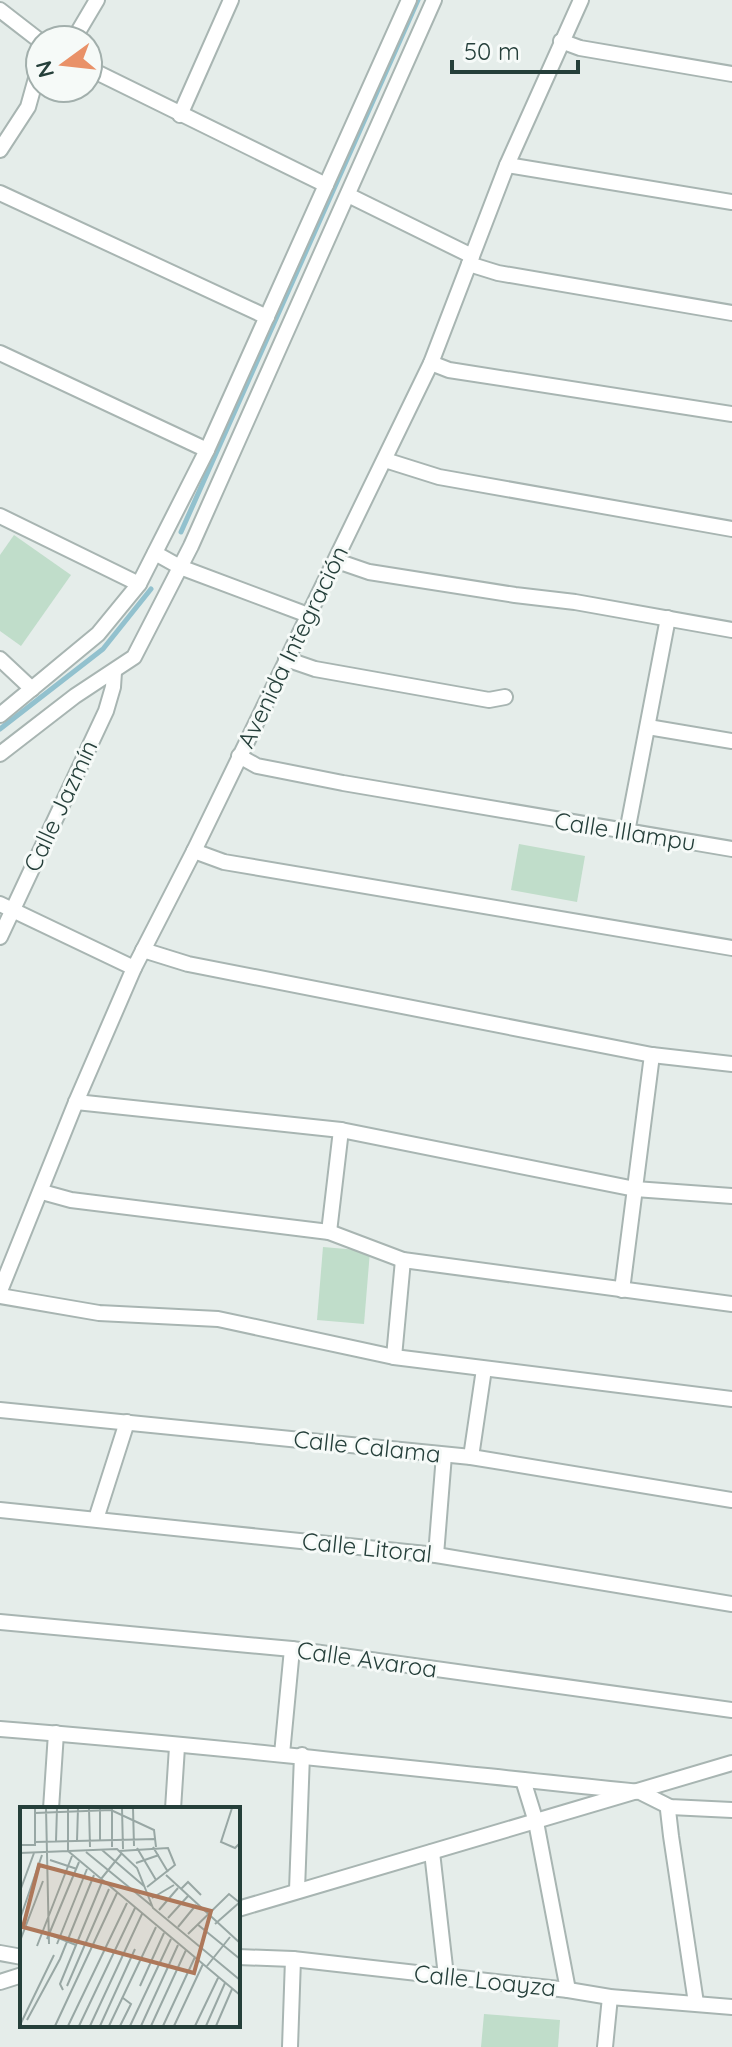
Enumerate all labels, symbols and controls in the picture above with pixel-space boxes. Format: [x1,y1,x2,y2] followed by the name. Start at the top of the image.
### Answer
[24,24,104,104] north arrow
[452,24,578,74] scale bar
[464,36,520,66] text: 50 m
[29,58,60,81] text: N
[230,540,354,753] street label: Avenida Integración
[17,735,104,876] street label: Calle Jazmín
[552,805,698,857] street label: Calle Illampu
[292,1423,442,1469] street label: Calle Calama
[301,1525,434,1569] street label: Calle Litoral
[295,1634,439,1684] street label: Calle Avaroa
[20,1807,240,2027] inset map
[413,1958,558,2002] street label: Calle Loayza

